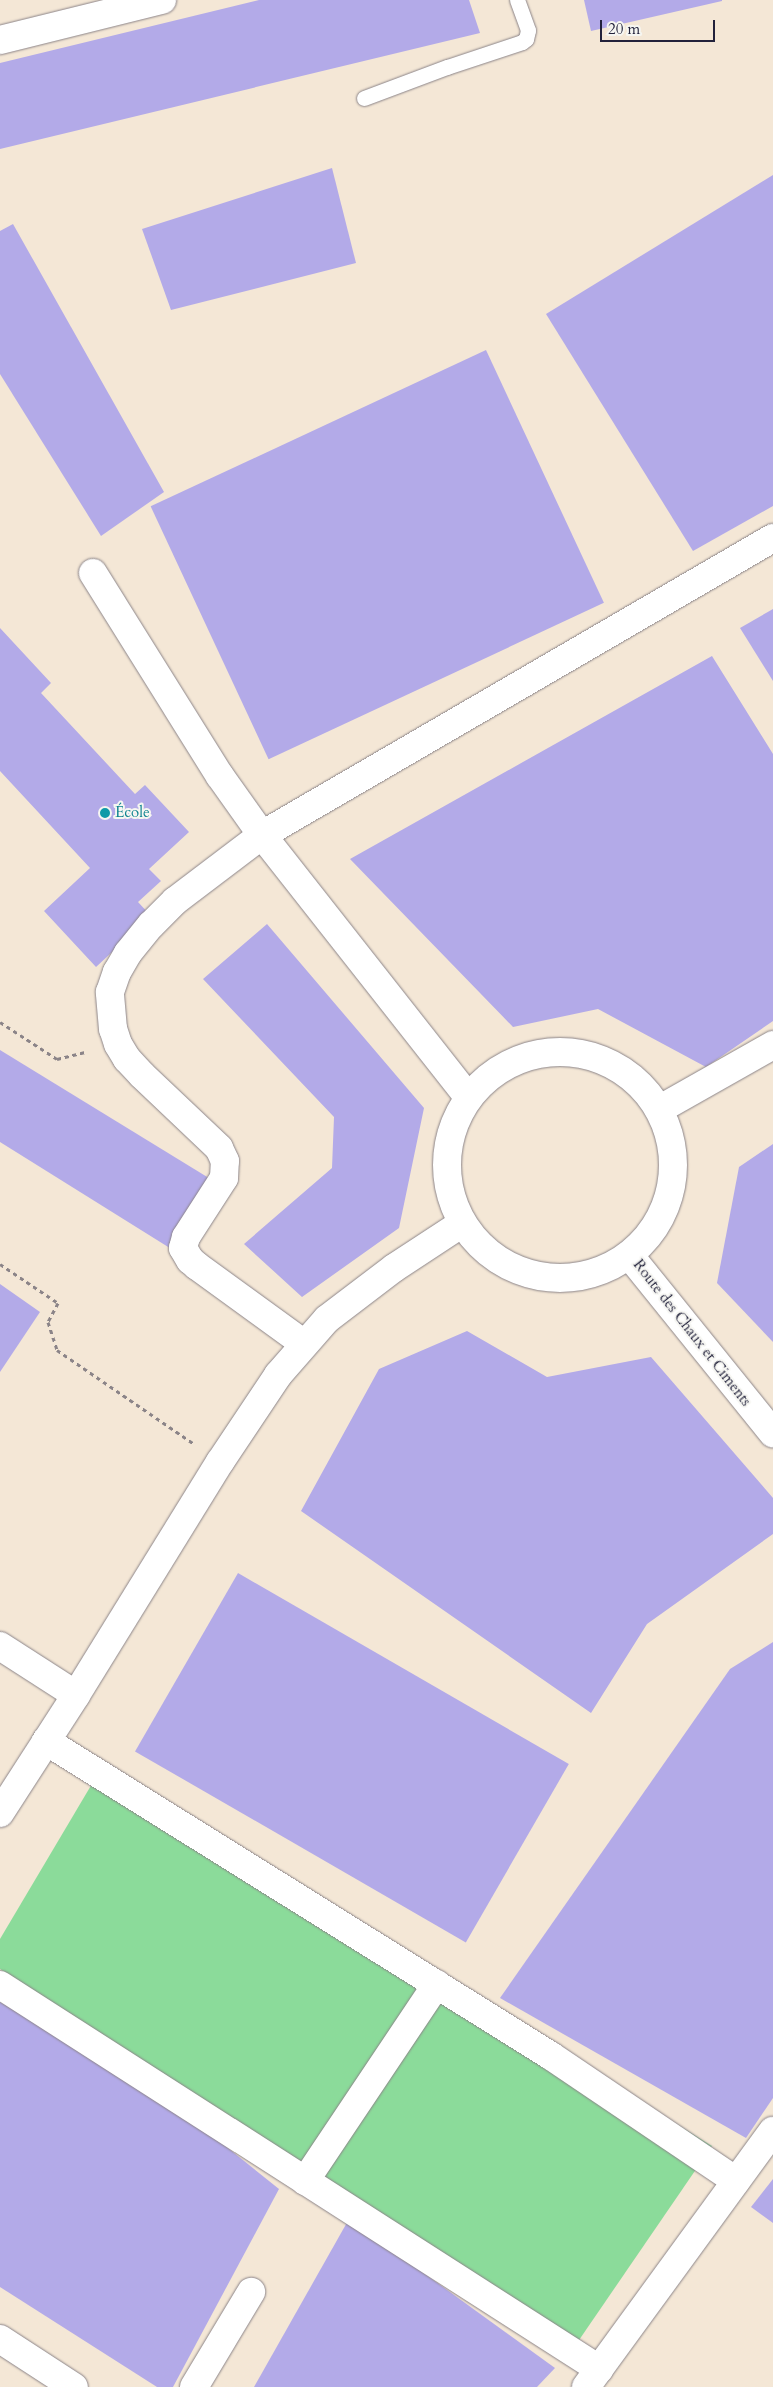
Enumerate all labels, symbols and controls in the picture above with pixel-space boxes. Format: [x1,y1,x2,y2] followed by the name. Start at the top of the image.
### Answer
[603,10,718,42] scale bar
[608,19,640,39] text: 20 m
[115,804,150,822] place label: École
[99,807,111,819] marker: École
[629,1256,755,1410] street label: Route des Chaux et Ciments

